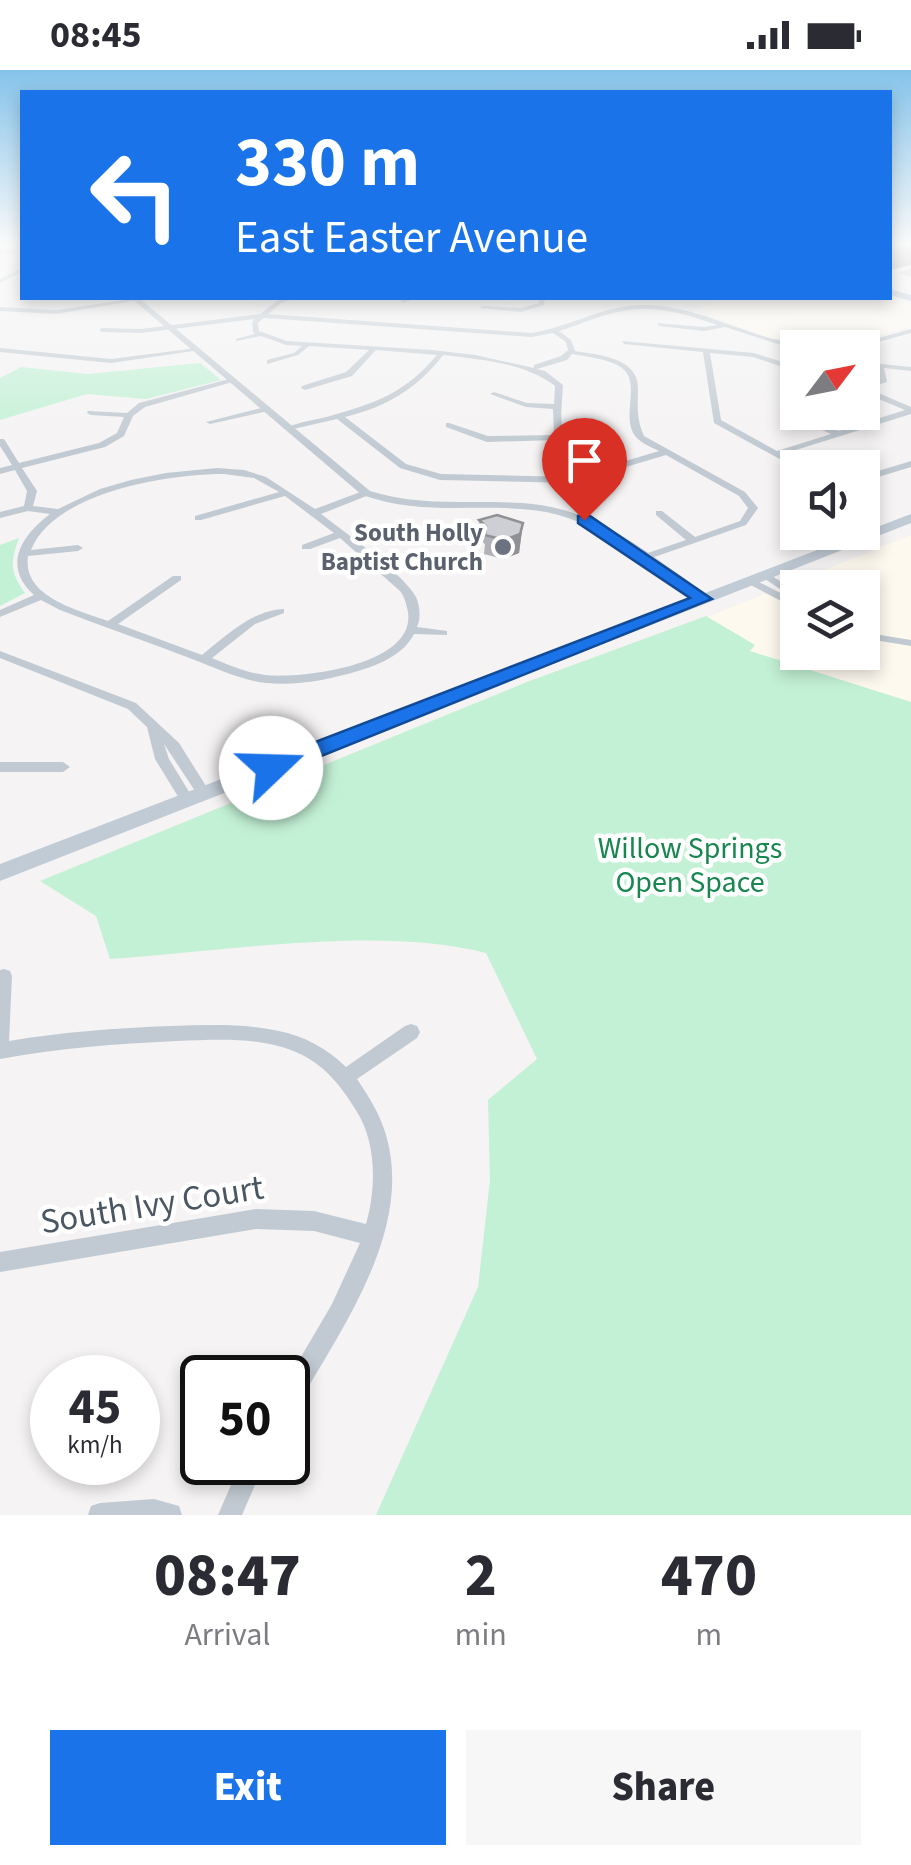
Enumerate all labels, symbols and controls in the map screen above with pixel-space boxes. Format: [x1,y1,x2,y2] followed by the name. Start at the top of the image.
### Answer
[50,8,142,62] text: 08:45
[235,113,420,213] text: 330 m
[70,130,200,260] icon: left
[235,206,588,270] text: East Easter Avenue
[780,330,880,430] north arrow
[780,330,880,670] map controls
[542,418,627,521] pin
[557,433,612,488] icon: arrive
[780,450,880,550] button: sound
[321,515,483,580] place label: South Holly Baptist Church
[492,536,514,558] marker: South Holly Baptist Church
[780,570,880,670] button: layers
[219,716,323,820] position arrow
[598,827,782,904] park label: Willow Springs Open Space
[37,1163,267,1247] street label: South Ivy Court
[180,1355,310,1485] speed limit sign: 50
[69,1372,121,1443] text: 45
[67,1427,123,1463] text: km/h
[154,1534,301,1619] text: 08:47
[465,1534,497,1619] text: 2
[661,1534,757,1619] text: 470
[184,1612,270,1658] text: Arrival
[455,1612,507,1658] text: min
[696,1612,722,1658] text: m
[50,1730,446,1845] button: Exit
[466,1730,861,1845] button: Share

